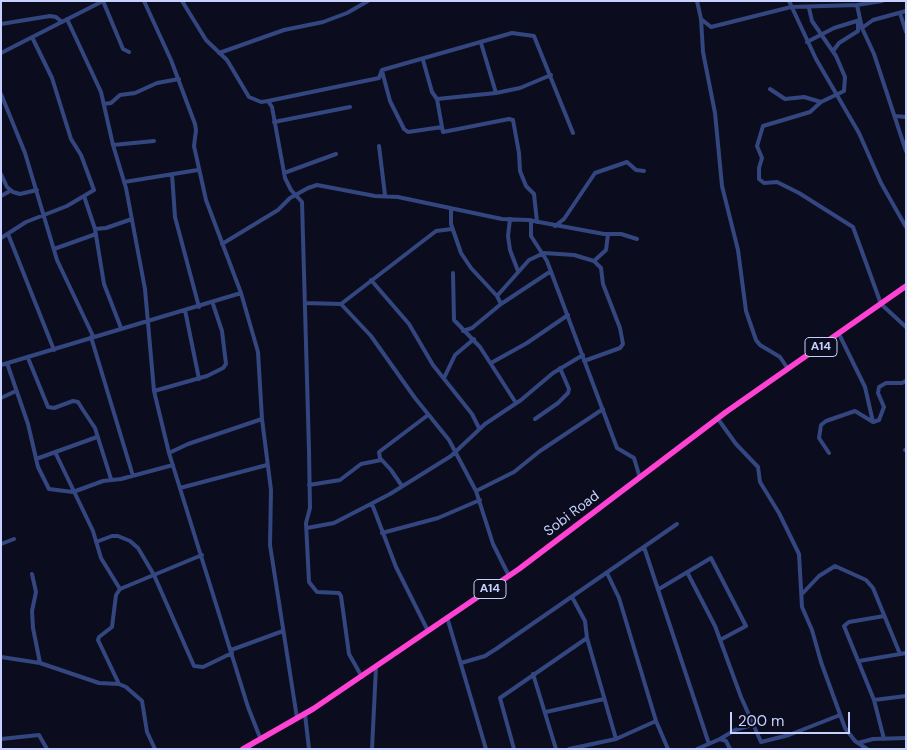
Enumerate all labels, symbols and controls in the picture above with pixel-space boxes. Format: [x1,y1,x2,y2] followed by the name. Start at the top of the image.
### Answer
[805,338,837,357] road number: A14
[541,488,603,540] street label: Sobi Road
[474,580,506,598] road number: A14
[732,702,852,734] scale bar
[738,711,784,731] text: 200 m

